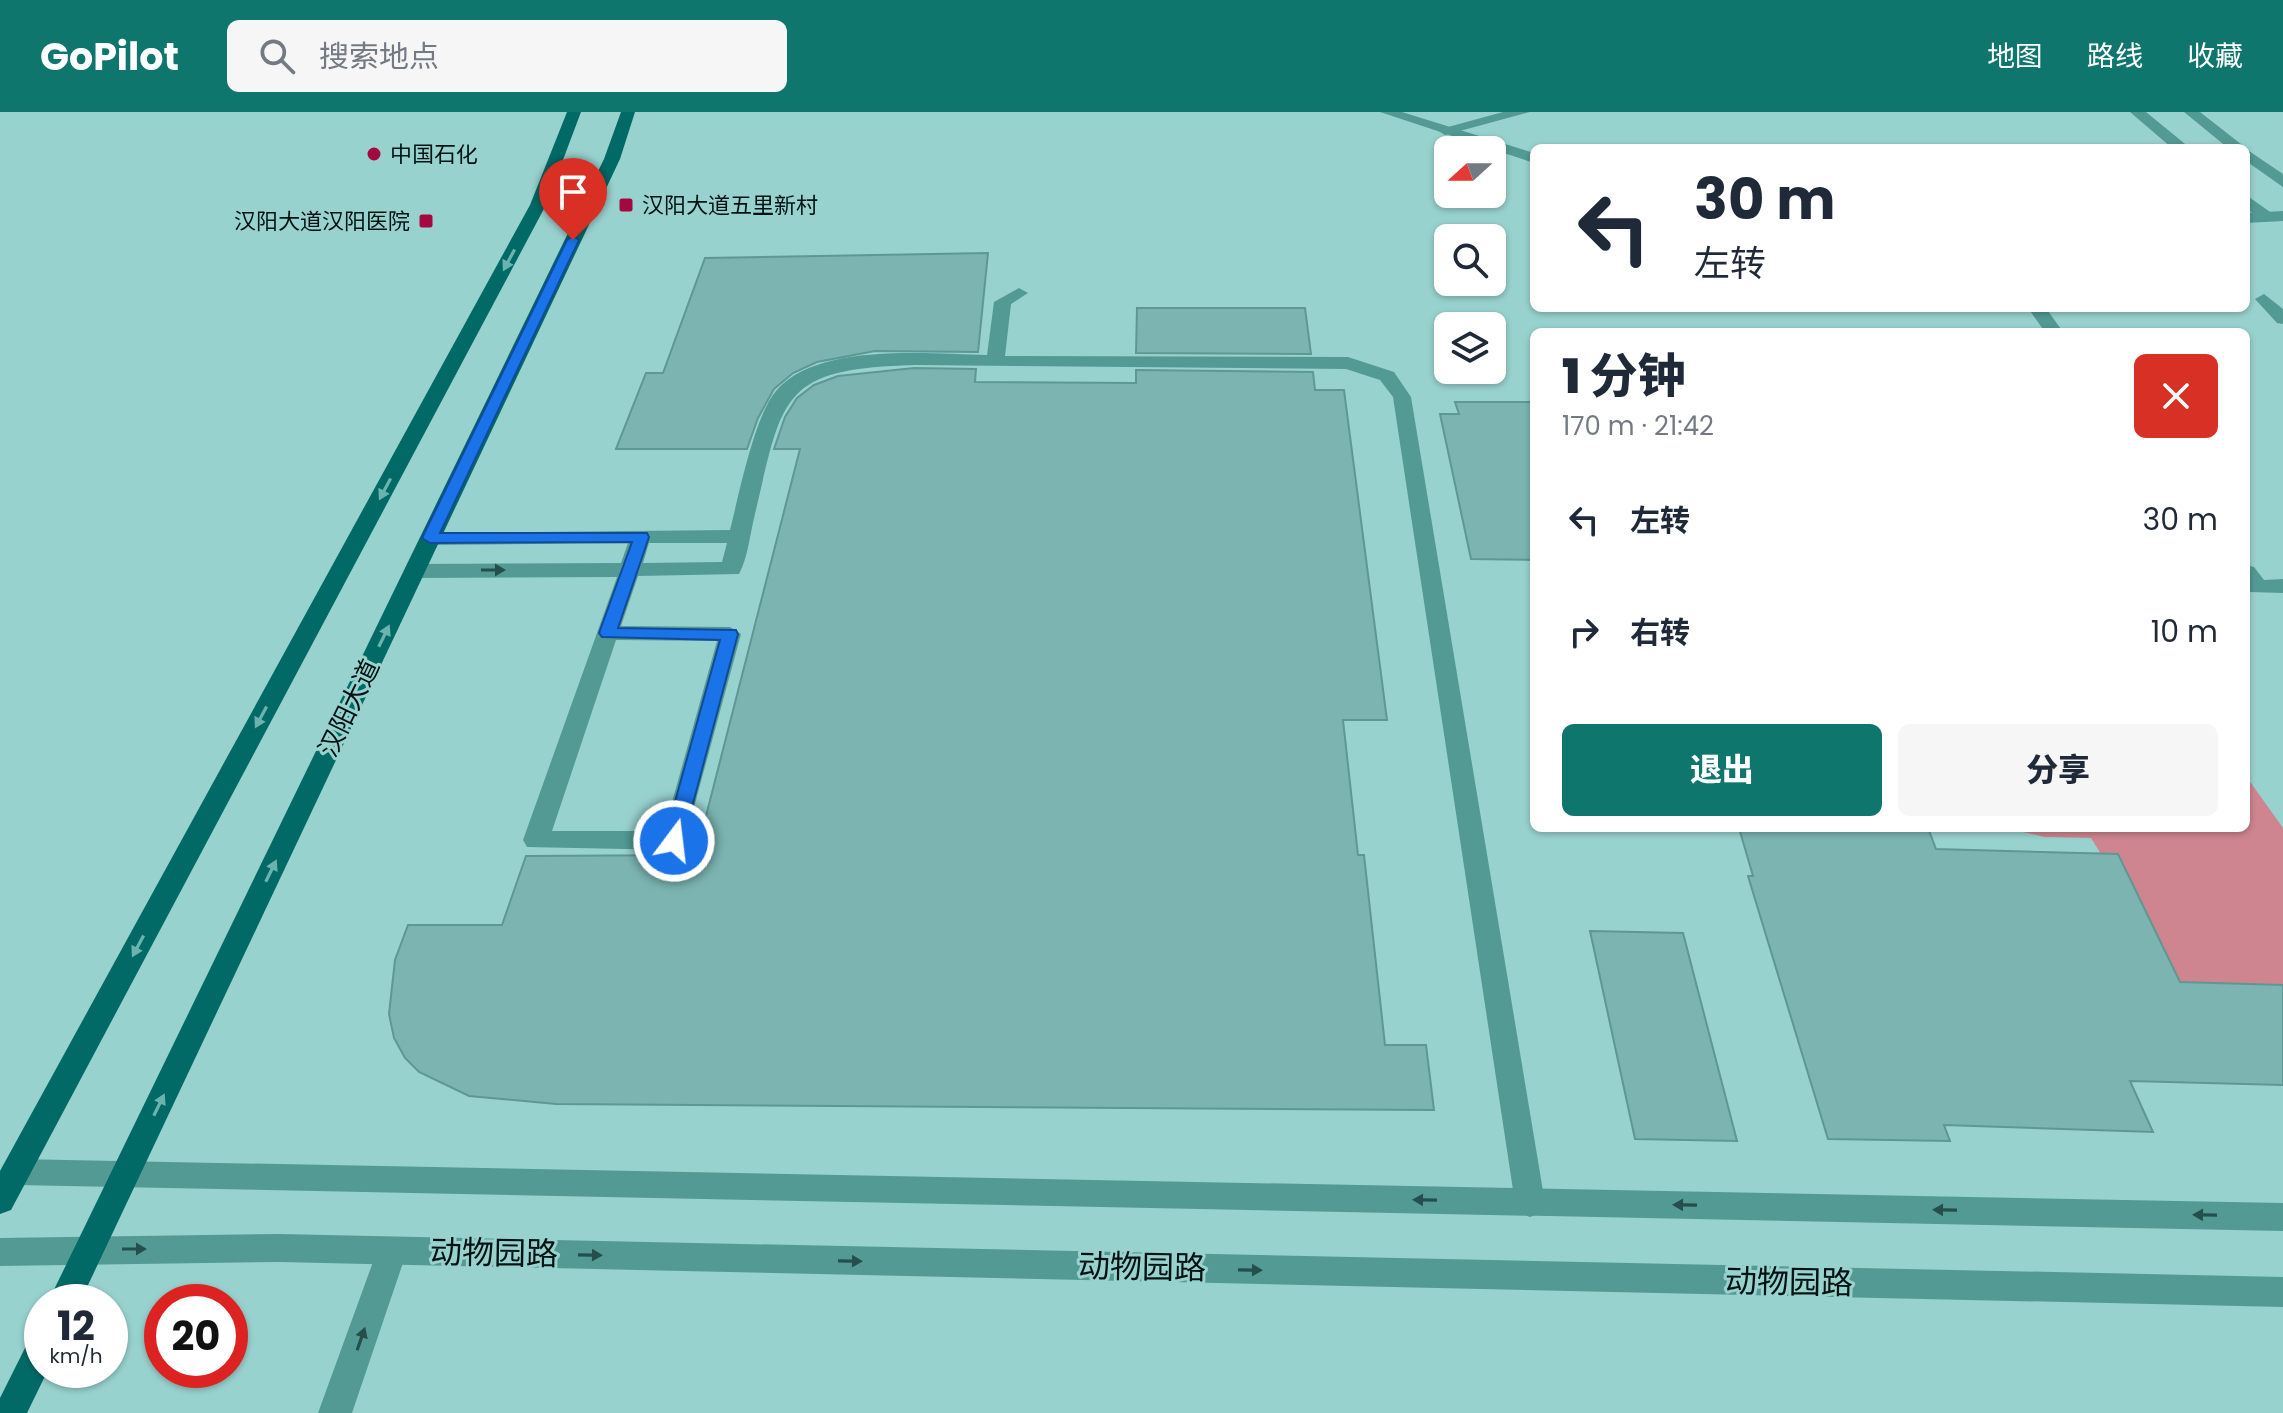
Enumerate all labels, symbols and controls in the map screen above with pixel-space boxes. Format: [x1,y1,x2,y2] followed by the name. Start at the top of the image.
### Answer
[227,20,787,92] search box
[40,30,179,83] text: GoPilot
[255,34,299,78] icon: search
[319,35,439,78] text: 搜索地点
[1987,37,2043,76] text: 地图
[2087,37,2143,76] text: 路线
[2187,37,2243,76] text: 收藏
[1434,136,1506,208] north arrow
[1434,136,1506,384] map controls
[390,139,478,170] place label: 中国石化
[365,145,383,163] marker: 中国石化
[539,158,607,240] pin
[1694,160,1836,239] text: 30 m
[551,170,595,214] icon: arrive
[1562,176,1666,280] icon: left
[642,190,818,221] place label: 汉阳大道五里新村
[617,196,635,214] marker: 汉阳大道五里新村
[234,206,410,237] place label: 汉阳大道汉阳医院
[417,212,435,230] marker: 汉阳大道汉阳医院
[1434,224,1506,296] button: search
[1694,238,1766,289] text: 左转
[502,249,516,271] one-way arrow
[1434,312,1506,384] button: layers
[1562,343,1686,410] text: 1 分钟
[2134,354,2218,438] button: close
[1562,408,1714,444] text: 170 m · 21:42
[378,477,392,500] one-way arrow
[1562,498,1606,542] icon: left
[2143,498,2218,541] text: 30 m
[1630,499,1690,542] text: 左转
[481,564,506,576] one-way arrow
[1562,610,1606,654] icon: right
[2151,610,2218,653] text: 10 m
[1630,611,1690,654] text: 右转
[377,624,390,647] one-way arrow
[310,653,388,763] street label: 汉阳大道
[255,706,268,729] one-way arrow
[1562,724,1882,816] button: 退出
[1898,724,2218,816] button: 分享
[632,799,716,883] position arrow
[264,859,278,882] one-way arrow
[131,935,145,958] one-way arrow
[152,1093,166,1117] one-way arrow
[1412,1194,1437,1207] one-way arrow
[1672,1199,1697,1212] one-way arrow
[1932,1204,1957,1217] one-way arrow
[2192,1209,2217,1222] one-way arrow
[430,1229,558,1276] street label: 动物园路
[122,1243,147,1255] one-way arrow
[1078,1243,1206,1290] street label: 动物园路
[578,1249,603,1262] one-way arrow
[838,1255,863,1267] one-way arrow
[1725,1258,1853,1305] street label: 动物园路
[1238,1263,1263,1276] one-way arrow
[144,1284,248,1388] speed limit sign: 20
[57,1298,95,1354] text: 12
[355,1327,367,1351] one-way arrow
[49,1342,103,1370] text: km/h

